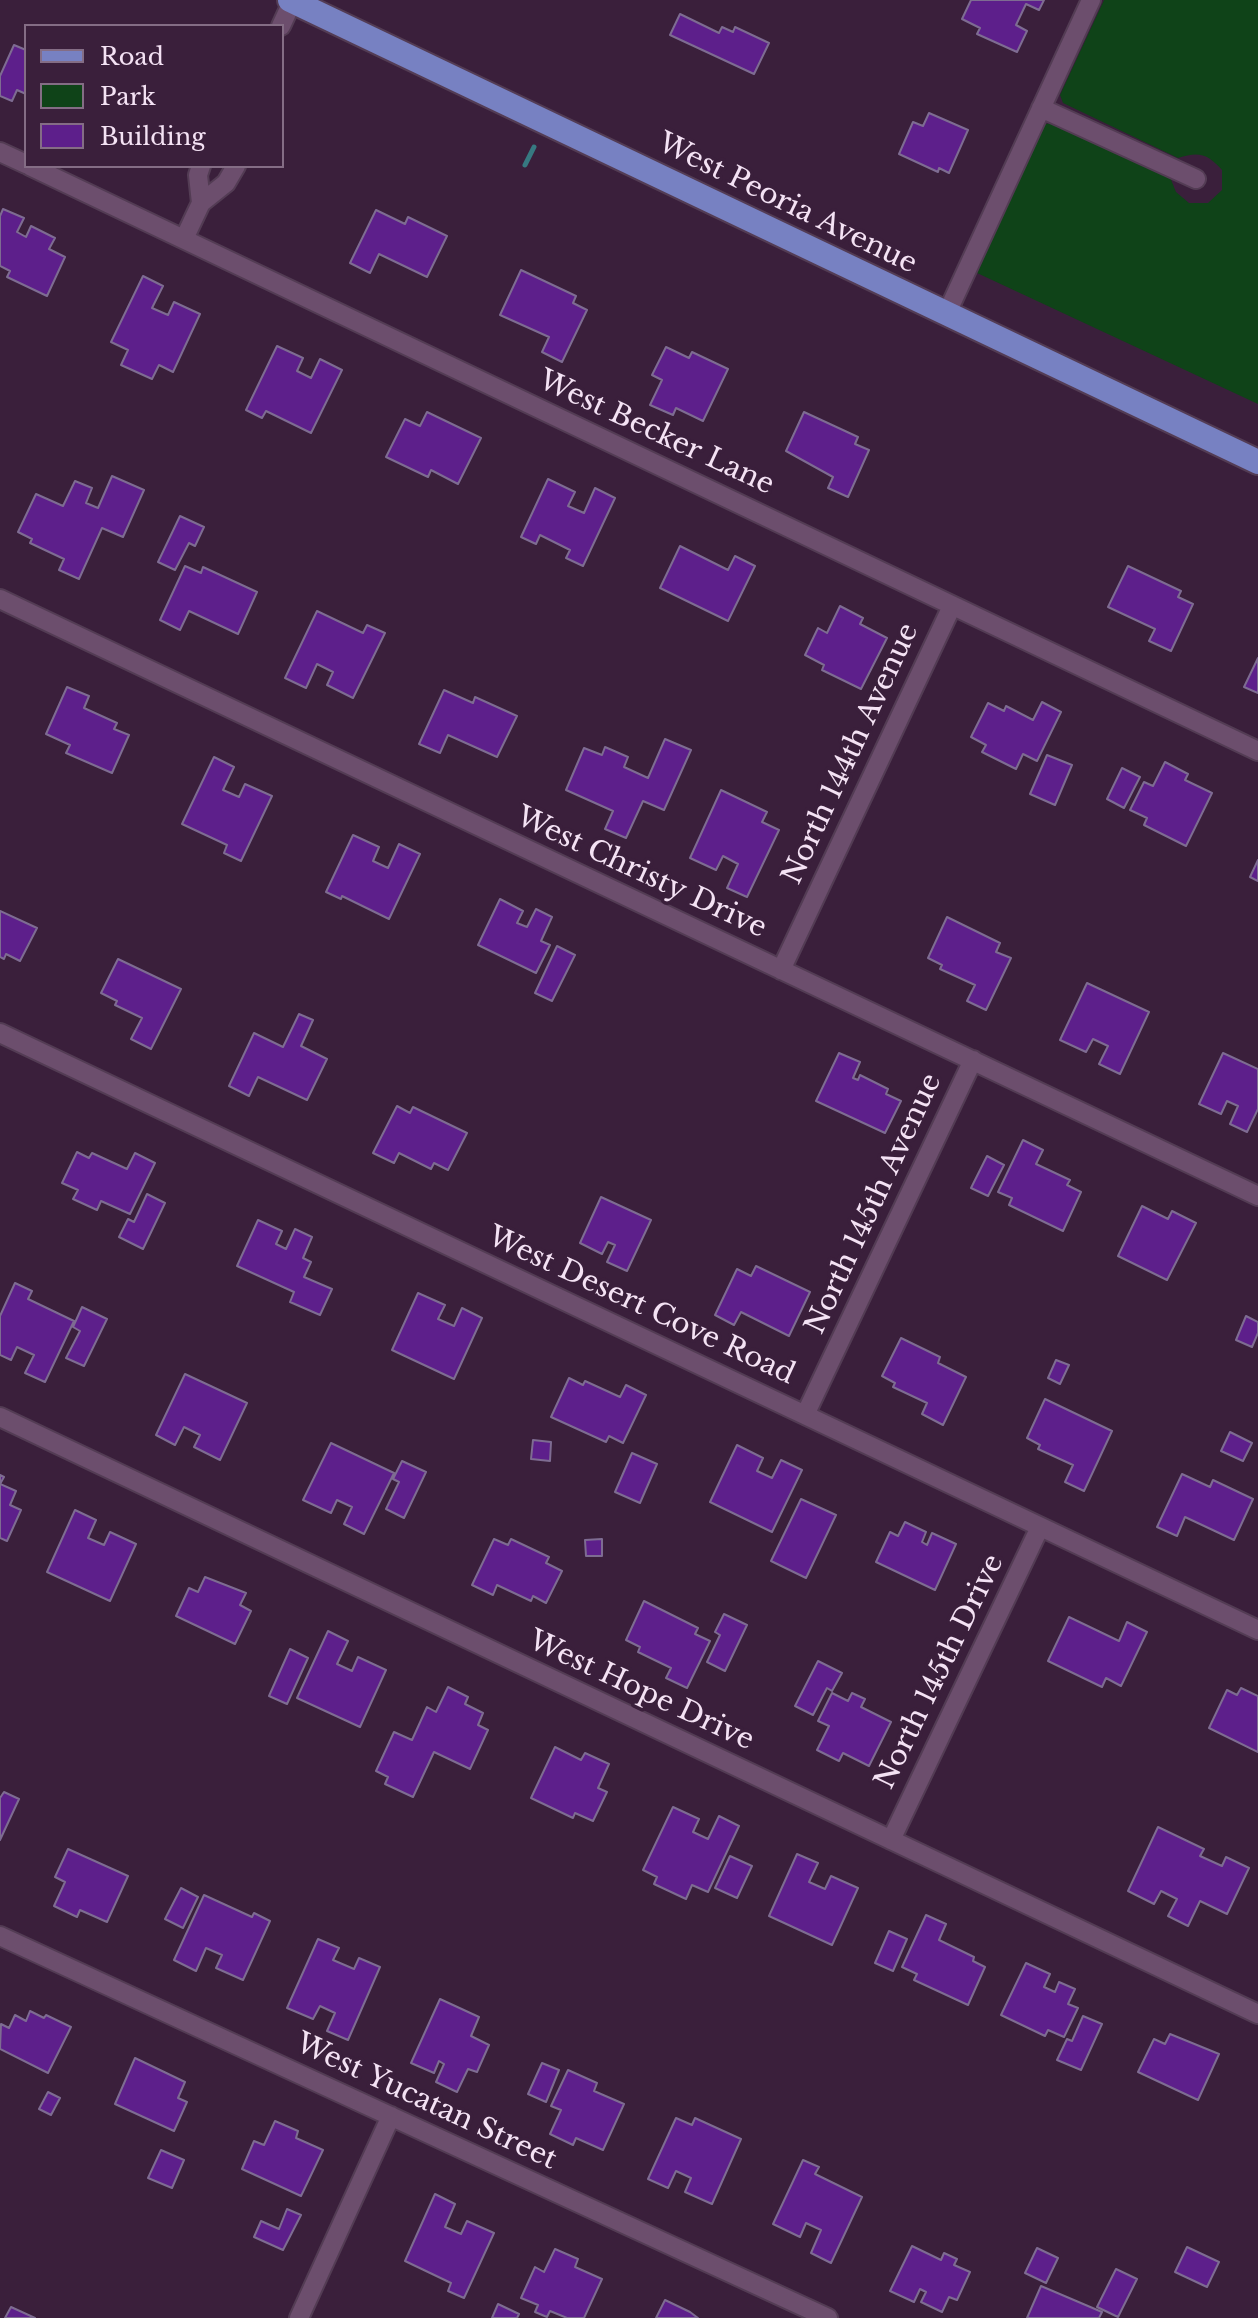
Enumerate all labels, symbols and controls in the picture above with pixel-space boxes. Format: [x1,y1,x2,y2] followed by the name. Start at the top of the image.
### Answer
[24,24,284,168] legend
[100,42,164,71] text: Road
[100,82,156,111] text: Park
[100,122,206,151] text: Building
[652,127,922,281] street label: West Peoria Avenue
[533,364,779,502] street label: West Becker Lane
[776,618,926,890] street label: North 144th Avenue
[511,800,771,946] street label: West Christy Drive
[799,1069,949,1339] street label: North 145th Avenue
[482,1220,800,1392] street label: West Desert Cove Road
[869,1549,1011,1795] street label: North 145th Drive
[523,1624,759,1758] street label: West Hope Drive
[290,2027,562,2177] street label: West Yucatan Street

